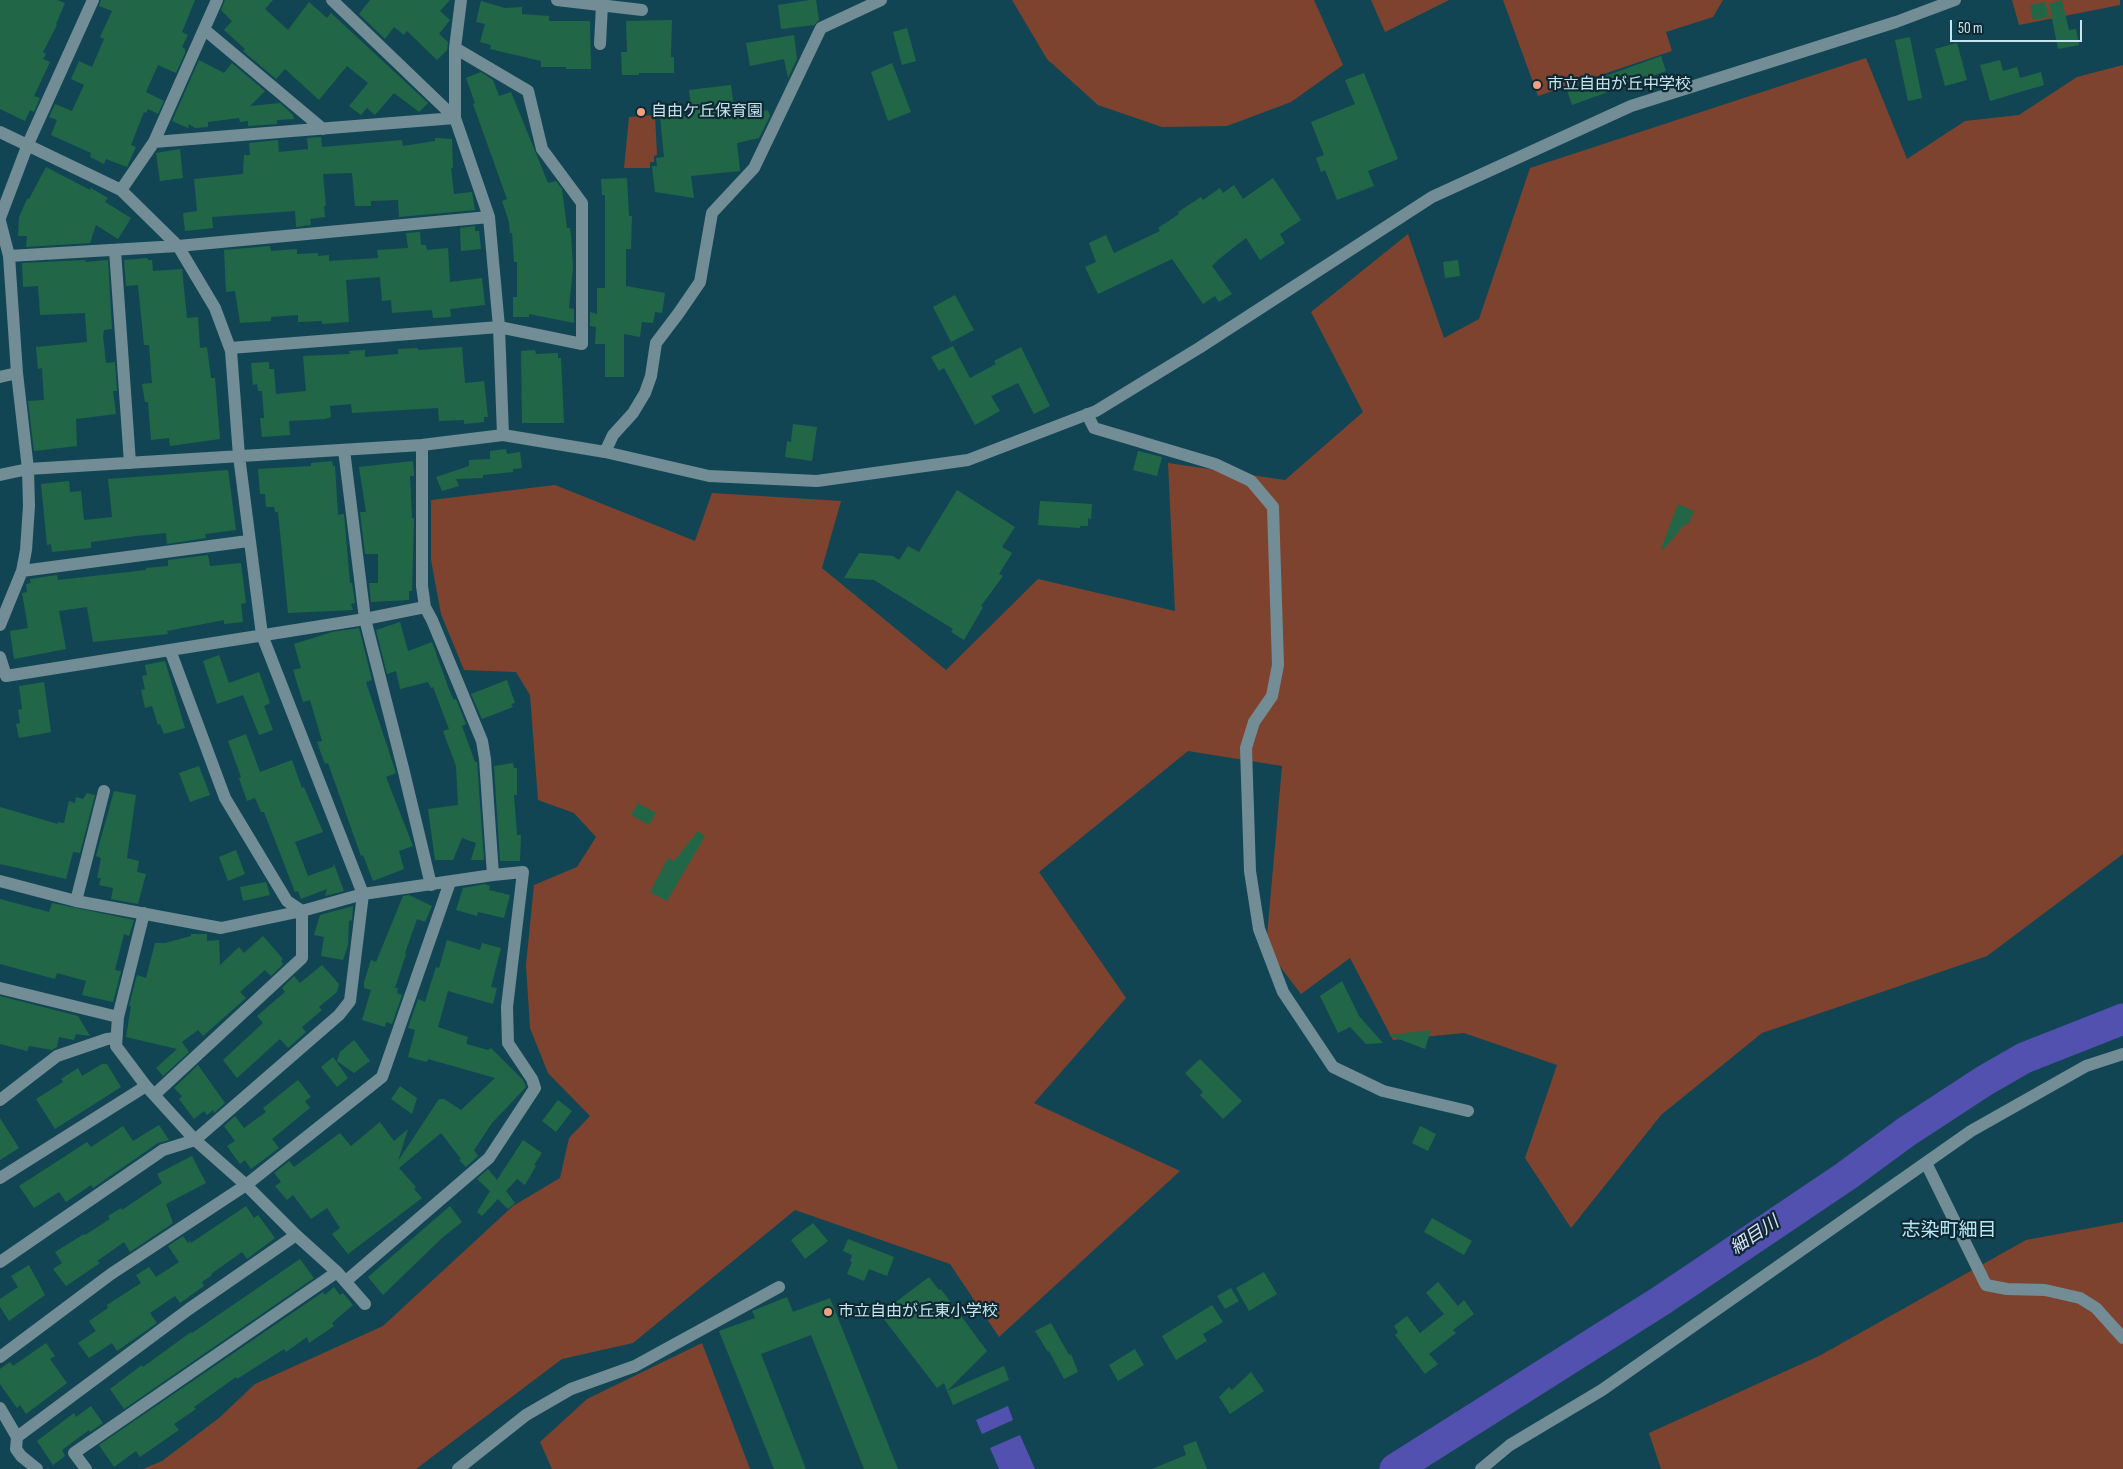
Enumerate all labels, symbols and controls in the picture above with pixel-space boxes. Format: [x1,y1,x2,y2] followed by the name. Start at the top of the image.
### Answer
[1953,10,2086,42] scale bar
[1958,19,1983,38] text: 50 m
[1547,75,1691,95] place label: 市立自由が丘中学校
[1531,79,1543,91] marker: 市立自由が丘中学校
[651,102,763,122] place label: 自由ケ丘保育園
[635,106,647,118] marker: 自由ケ丘保育園
[1727,1212,1783,1260] water label: 細目川
[1902,1220,1996,1242] district label: 志染町細目
[838,1302,998,1322] place label: 市立自由が丘東小学校
[822,1306,834,1318] marker: 市立自由が丘東小学校

